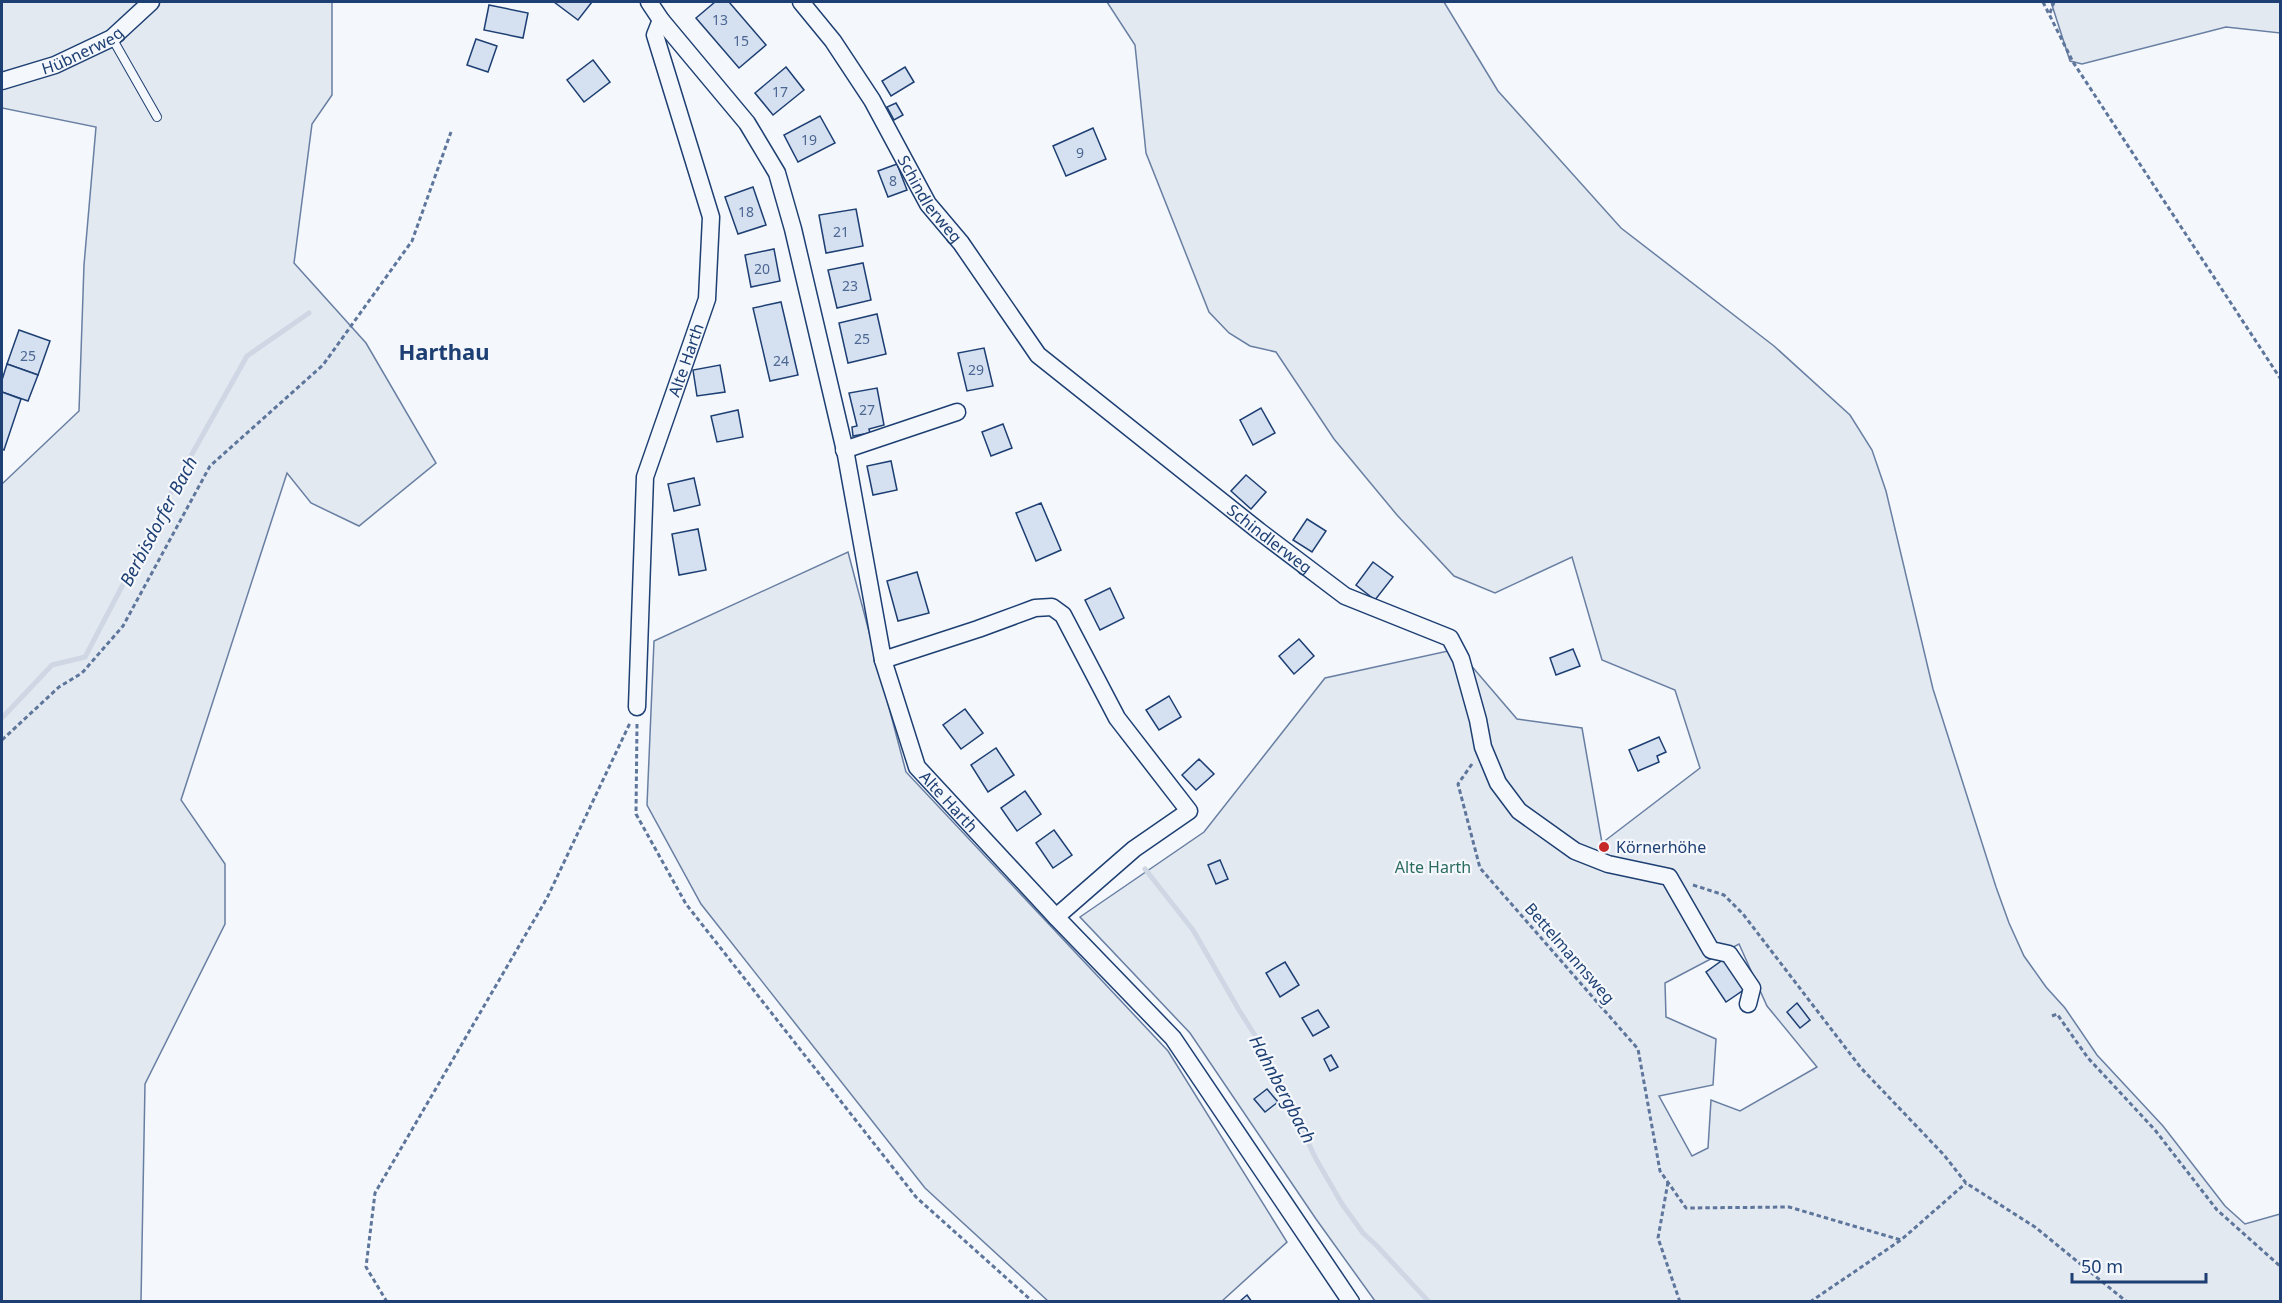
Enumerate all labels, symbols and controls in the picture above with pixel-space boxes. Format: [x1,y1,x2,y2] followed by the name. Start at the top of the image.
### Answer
[712,10,728,29] house number: 13
[39,22,128,79] street label: Hübnerweg
[733,31,749,50] house number: 15
[772,82,788,101] house number: 17
[801,130,817,149] house number: 19
[1076,143,1084,162] house number: 9
[893,151,967,247] street label: Schindlerweg
[889,171,897,190] house number: 8
[738,202,754,221] house number: 18
[833,222,849,241] house number: 21
[754,259,770,278] house number: 20
[842,276,858,295] house number: 23
[663,320,709,400] street label: Alte Harth
[854,329,870,348] house number: 25
[398,336,490,366] district label: Harthau
[20,346,36,365] house number: 25
[773,351,789,370] house number: 24
[968,360,984,379] house number: 29
[859,400,875,419] house number: 27
[114,452,202,590] water label: Berbisdorfer Bach
[1223,499,1317,578] street label: Schindlerweg
[915,766,983,837] street label: Alte Harth
[1616,836,1706,858] place label: Körnerhöhe
[1597,840,1611,854] marker: Körnerhöhe
[1395,856,1471,878] park label: Alte Harth
[1520,898,1620,1008] street label: Bettelmannsweg
[1244,1031,1322,1147] water label: Hahnbergbach
[2072,1246,2206,1284] scale bar
[2081,1254,2123,1278] text: 50 m

